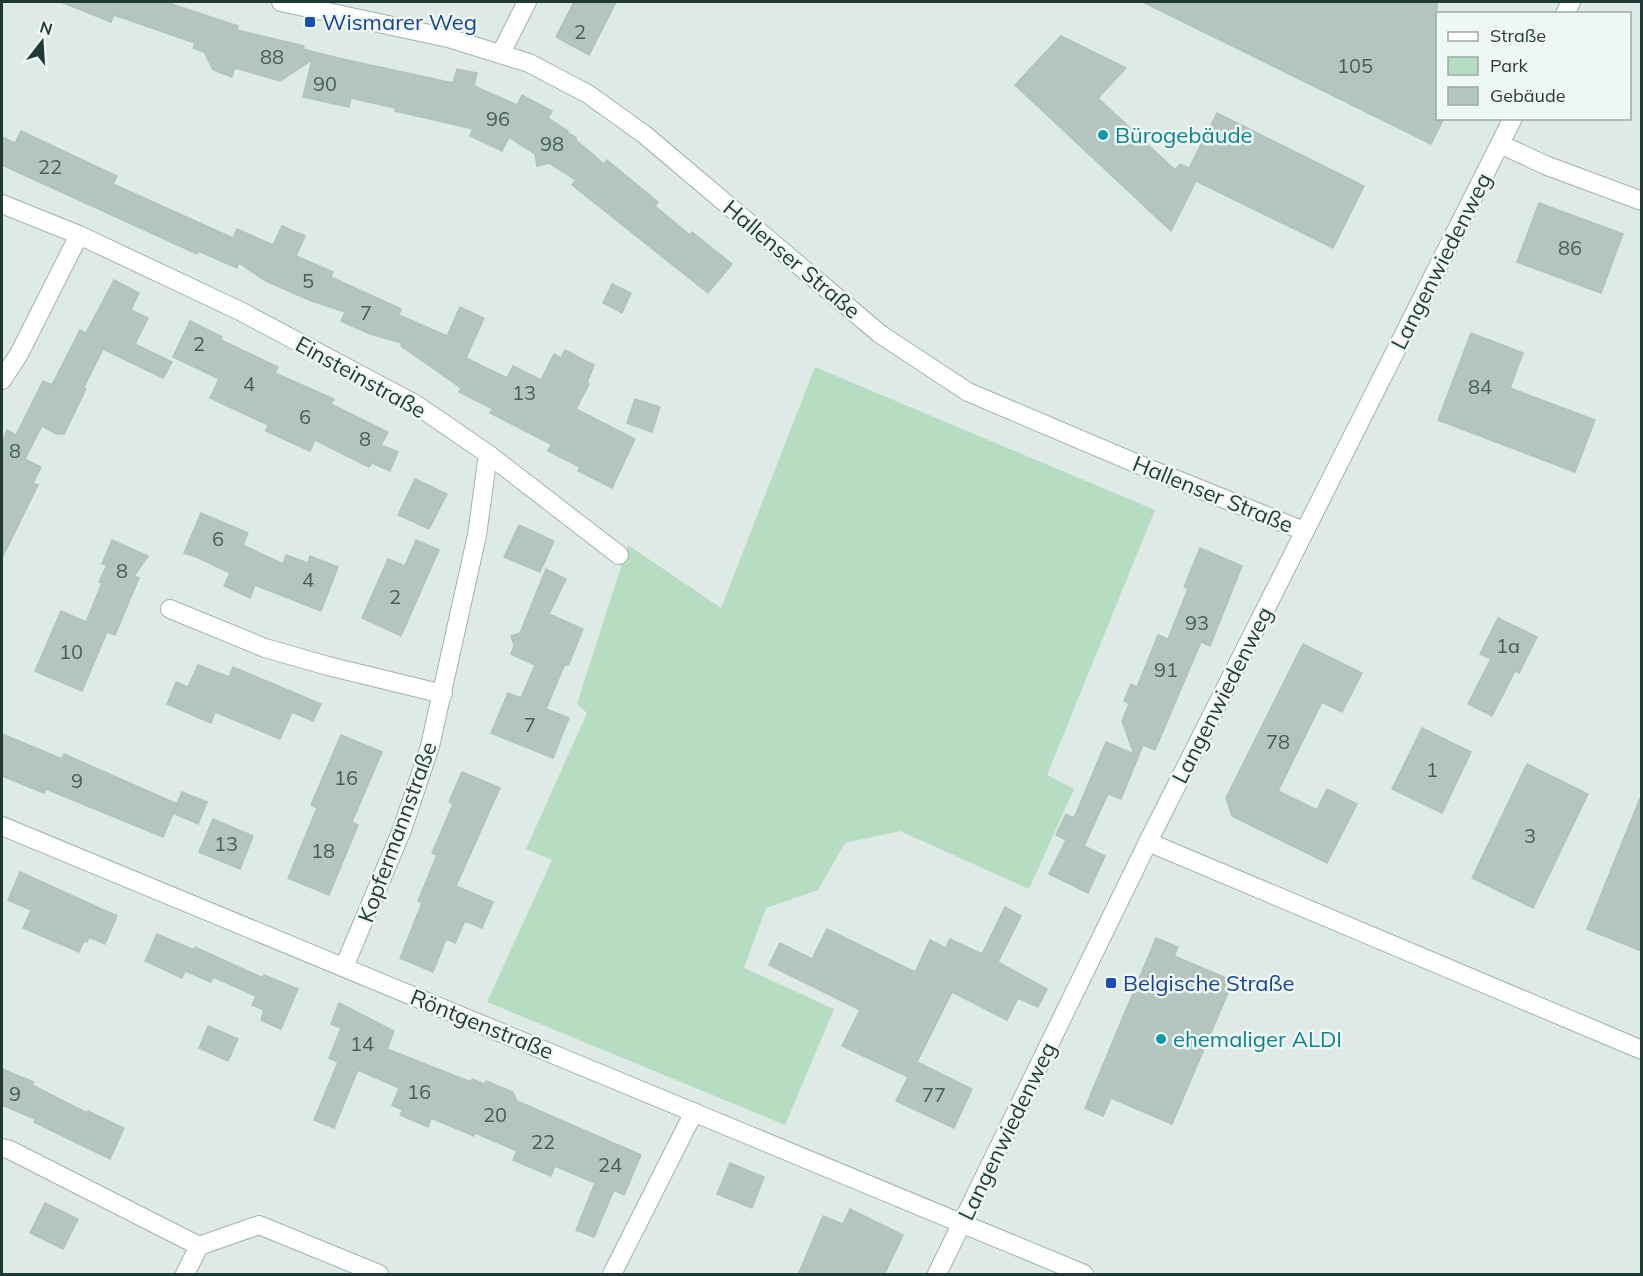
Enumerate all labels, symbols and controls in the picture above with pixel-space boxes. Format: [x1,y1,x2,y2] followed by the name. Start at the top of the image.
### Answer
[322,8,477,36] place label: Wismarer Weg
[12,12,72,72] north arrow
[1436,12,1631,120] legend
[303,15,317,29] marker: Wismarer Weg
[38,16,55,39] text: N
[574,19,586,44] house number: 2
[1490,24,1546,47] text: Straße
[260,44,284,69] house number: 88
[1337,53,1373,78] house number: 105
[1490,54,1529,77] text: Park
[313,71,337,96] house number: 90
[1490,84,1566,107] text: Gebäude
[486,106,510,131] house number: 96
[1115,121,1253,149] place label: Bürogebäude
[1096,128,1110,142] marker: Bürogebäude
[540,131,564,156] house number: 98
[38,154,62,179] house number: 22
[1384,168,1498,354] street label: Langenwiedenweg
[718,194,866,324] street label: Hallenser Straße
[1558,235,1582,260] house number: 86
[302,268,314,293] house number: 5
[360,300,372,325] house number: 7
[291,330,431,424] street label: Einsteinstraße
[193,331,205,356] house number: 2
[243,371,255,396] house number: 4
[1468,374,1492,399] house number: 84
[512,380,536,405] house number: 13
[299,404,311,429] house number: 6
[359,426,371,451] house number: 8
[9,438,21,463] house number: 8
[1129,449,1297,539] street label: Hallenser Straße
[212,526,224,551] house number: 6
[116,558,128,583] house number: 8
[302,567,314,592] house number: 4
[389,584,401,609] house number: 2
[1165,602,1279,788] street label: Langenwiedenweg
[1185,610,1209,635] house number: 93
[1496,633,1520,658] house number: 1a
[59,639,83,664] house number: 10
[1154,657,1178,682] house number: 91
[524,712,536,737] house number: 7
[1266,729,1290,754] house number: 78
[351,738,443,926] street label: Kopfermannstraße
[1426,757,1438,782] house number: 1
[334,765,358,790] house number: 16
[71,768,83,793] house number: 9
[1524,823,1536,848] house number: 3
[214,831,238,856] house number: 13
[311,838,335,863] house number: 18
[1123,969,1294,997] place label: Belgische Straße
[1104,976,1118,990] marker: Belgische Straße
[406,983,558,1065] street label: Röntgenstraße
[1173,1025,1342,1053] place label: ehemaliger ALDI
[350,1031,374,1056] house number: 14
[1154,1032,1168,1046] marker: ehemaliger ALDI
[952,1037,1062,1225] street label: Langenwiedenweg
[407,1079,431,1104] house number: 16
[9,1081,21,1106] house number: 9
[922,1082,946,1107] house number: 77
[483,1102,507,1127] house number: 20
[531,1129,555,1154] house number: 22
[598,1152,622,1177] house number: 24

